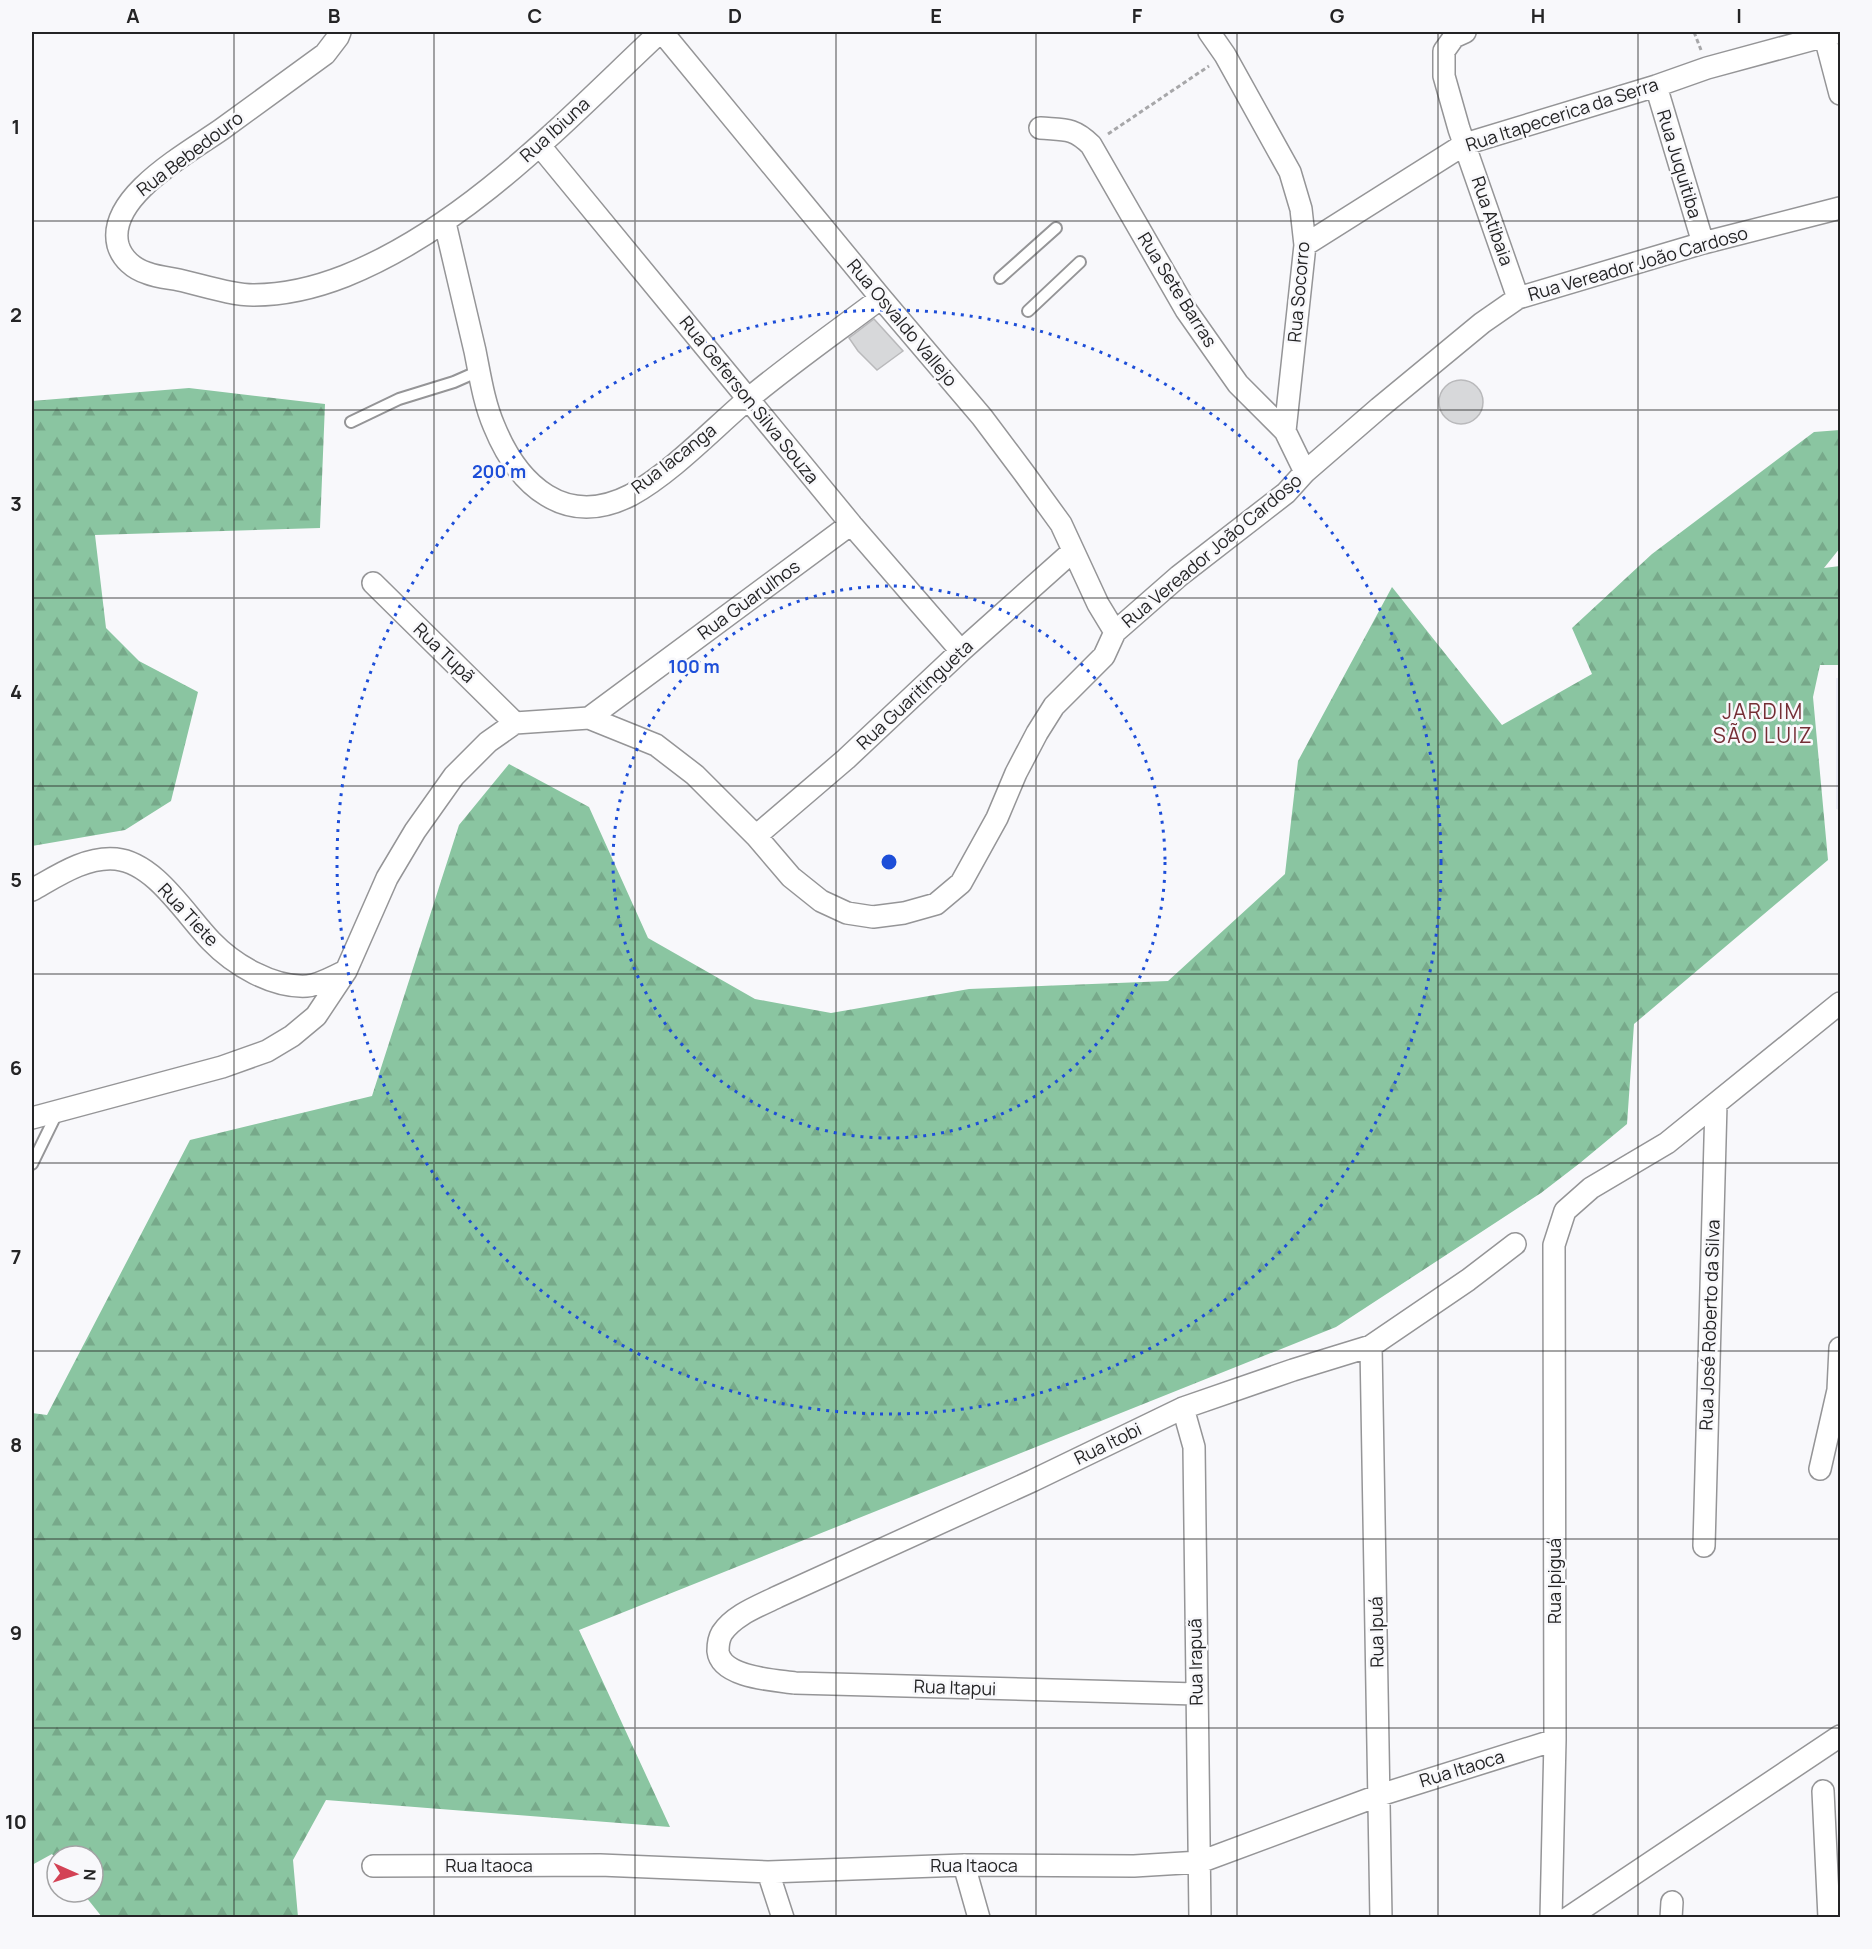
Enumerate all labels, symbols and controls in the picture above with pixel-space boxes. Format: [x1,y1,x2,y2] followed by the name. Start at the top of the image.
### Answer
[126,2,140,29] text: A
[328,2,341,29] text: B
[528,2,542,29] text: C
[728,2,742,29] text: D
[930,2,942,29] text: E
[1132,2,1143,29] text: F
[1330,2,1345,29] text: G
[1531,2,1545,29] text: H
[1736,2,1742,29] text: I
[1462,72,1661,157] street label: Rua Itapecerica da Serra
[514,92,594,167] street label: Rua Ibiuna
[131,105,247,201] street label: Rua Bebedouro
[1652,106,1708,221] street label: Rua Juquitiba
[12,113,20,140] text: 1
[1466,173,1519,269] street label: Rua Atibaia
[1525,220,1750,306] street label: Rua Vereador João Cardoso
[1133,227,1223,352] street label: Rua Sete Barras
[1282,240,1314,343] street label: Rua Socorro
[842,254,963,391] street label: Rua Osvaldo Vallejo
[10,301,22,328] text: 2
[675,311,825,488] street label: Rua Geferson Silva Souza
[626,418,721,499] street label: Rua Iacanga
[472,459,526,483] text: 200 m
[1116,468,1306,633] street label: Rua Vereador João Cardoso
[10,490,22,517] text: 3
[692,554,804,644] street label: Rua Guarulhos
[409,617,481,688] street label: Rua Tupã
[851,634,978,755] street label: Rua Guaritingueta
[668,654,720,678] text: 100 m
[10,678,22,705] text: 4
[1713,697,1813,749] district label: JARDIM SÃO LUIZ
[879,852,899,872] centre of rings
[10,866,22,893] text: 5
[153,877,224,951] street label: Rua Tiete
[10,1054,22,1081] text: 6
[1693,1219,1725,1431] street label: Rua José Roberto da Silva
[11,1243,21,1270] text: 7
[1070,1416,1145,1470] street label: Rua Itobi
[10,1431,22,1458] text: 8
[1542,1538,1566,1624] street label: Rua Ipiguá
[1363,1596,1389,1668] street label: Rua Ipuá
[1182,1618,1208,1706] street label: Rua Irapuã
[10,1619,22,1646] text: 9
[913,1674,997,1700] street label: Rua Itapui
[1416,1744,1507,1792] street label: Rua Itaoca
[5,1808,27,1835] text: 10
[45,1844,105,1904] north arrow
[445,1853,533,1877] street label: Rua Itaoca
[930,1853,1018,1877] street label: Rua Itaoca
[79,1868,101,1881] text: N

